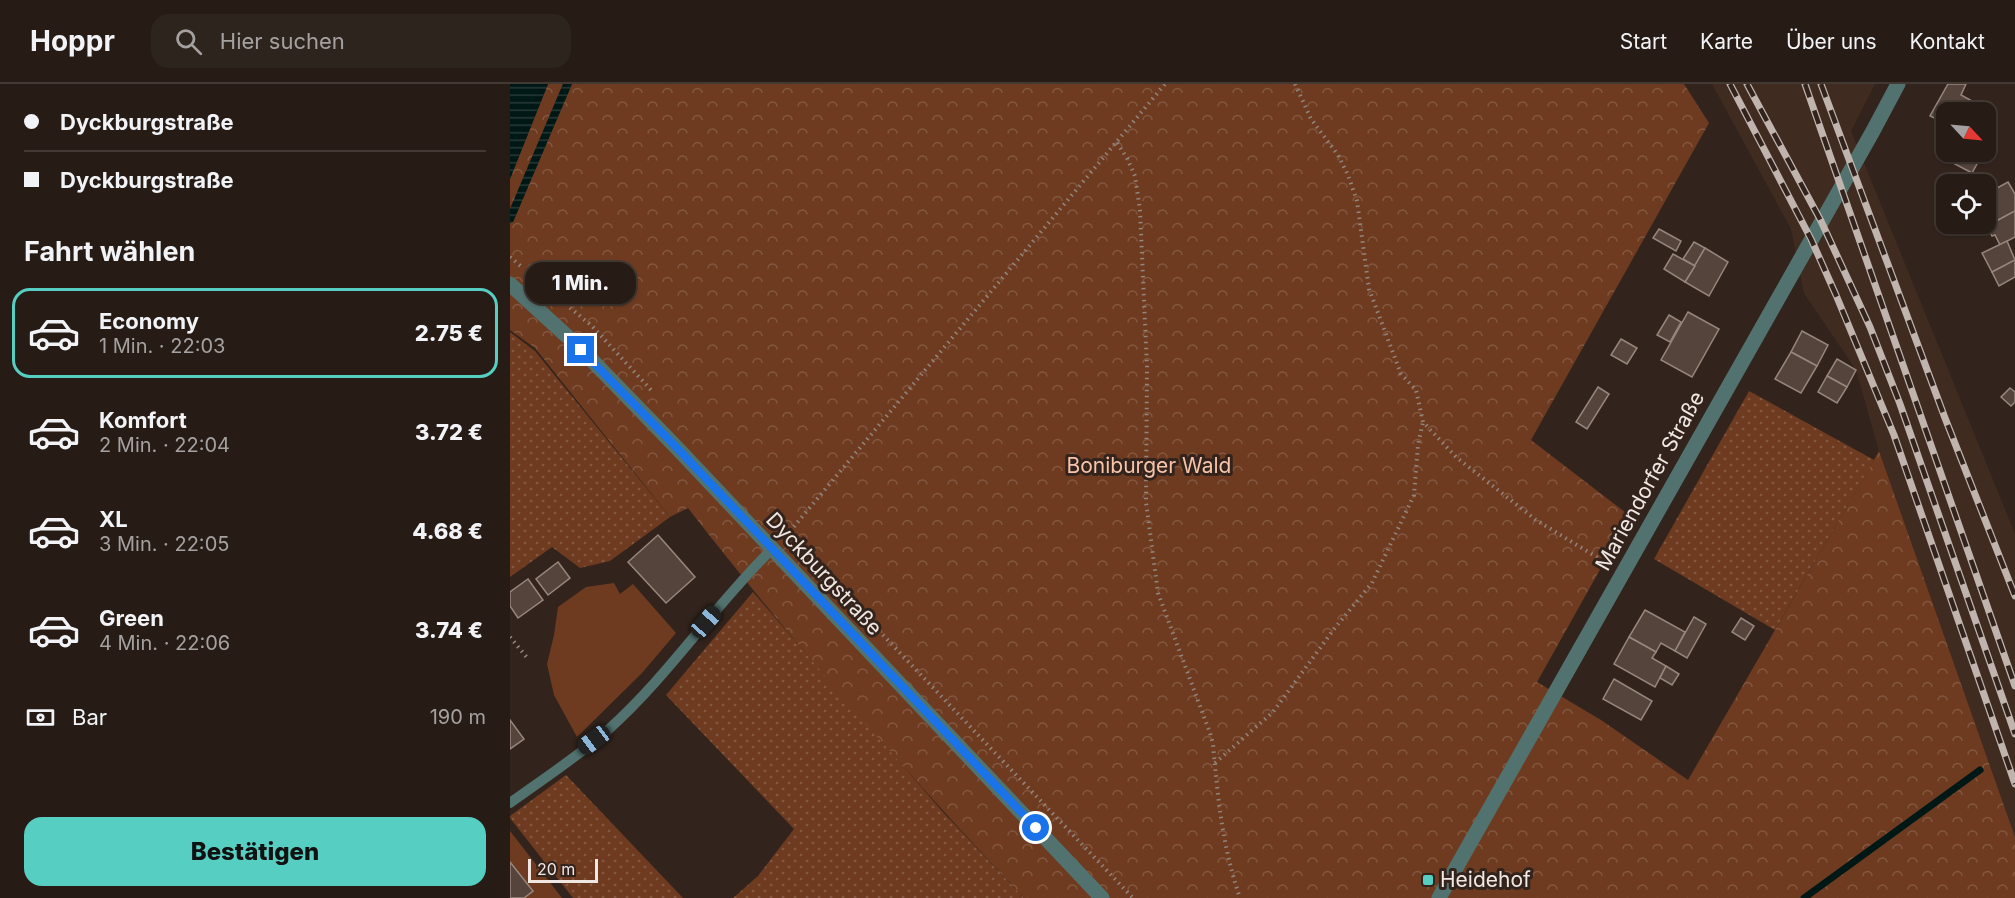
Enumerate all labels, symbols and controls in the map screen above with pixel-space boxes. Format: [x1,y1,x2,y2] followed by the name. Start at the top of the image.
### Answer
[151,14,571,68] search box
[30,24,115,58] text: Hoppr
[172,25,205,58] icon: search
[220,28,345,54] text: Hier suchen
[1620,29,1667,54] text: Start
[1700,29,1753,54] text: Karte
[1786,29,1877,54] text: Über uns
[1910,29,1985,54] text: Kontakt
[1936,102,1996,162] north arrow
[1936,102,1996,234] map controls
[60,109,234,135] text: Dyckburgstraße
[60,167,234,193] text: Dyckburgstraße
[1936,174,1996,234] button: locate
[24,235,195,268] text: Fahrt wählen
[526,263,637,305] callout: 1 Min.
[552,271,609,295] text: 1 Min.
[27,306,81,360] icon: car
[99,308,199,334] text: Economy
[415,320,483,346] text: 2.75 €
[99,334,225,358] text: 1 Min. · 22:03
[567,336,594,363] route end
[1590,387,1709,575] street label: Mariendorfer Straße
[27,405,81,459] icon: car
[99,407,187,433] text: Komfort
[415,419,483,445] text: 3.72 €
[99,433,230,457] text: 2 Min. · 22:04
[1067,453,1231,478] park label: Boniburger Wald
[27,504,81,558] icon: car
[99,506,128,532] text: XL
[761,507,888,640] street label: Dyckburgstraße
[412,518,483,544] text: 4.68 €
[99,532,229,556] text: 3 Min. · 22:05
[27,603,81,657] icon: car
[687,603,725,641] car
[99,605,164,631] text: Green
[415,617,483,643] text: 3.74 €
[99,631,230,655] text: 4 Min. · 22:06
[24,701,57,734] icon: cash
[72,704,107,730] text: Bar
[430,705,486,729] text: 190 m
[574,722,614,758] car
[1022,814,1049,841] route start
[24,817,486,886] button: Bestätigen
[528,856,598,884] scale bar
[537,859,575,879] text: 20 m
[1440,867,1531,892] place label: Heidehof
[1421,873,1435,887] marker: Heidehof

